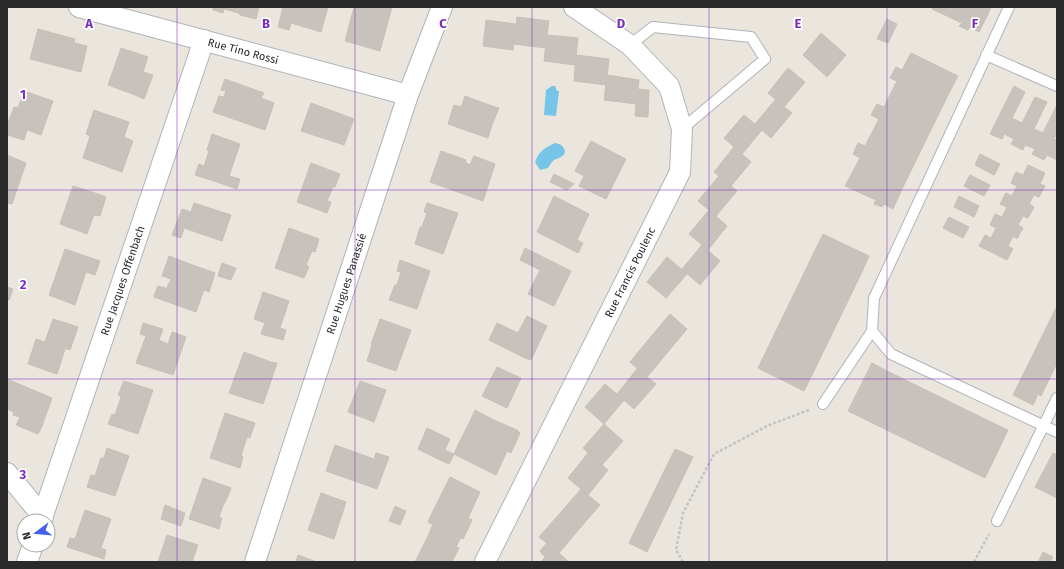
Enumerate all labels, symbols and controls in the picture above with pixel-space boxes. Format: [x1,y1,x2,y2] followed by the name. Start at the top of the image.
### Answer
[84,16,93,31] text: A
[262,16,270,31] text: B
[439,16,447,31] text: C
[617,16,626,31] text: D
[795,16,802,31] text: E
[972,16,979,31] text: F
[206,36,280,67] street label: Rue Tino Rossi
[20,87,26,102] text: 1
[98,224,148,337] street label: Rue Jacques Offenbach
[602,225,658,320] street label: Rue Francis Poulenc
[324,232,369,336] street label: Rue Hugues Panassié
[20,277,27,292] text: 2
[19,467,27,482] text: 3
[16,513,56,553] north arrow
[20,530,34,541] text: N

